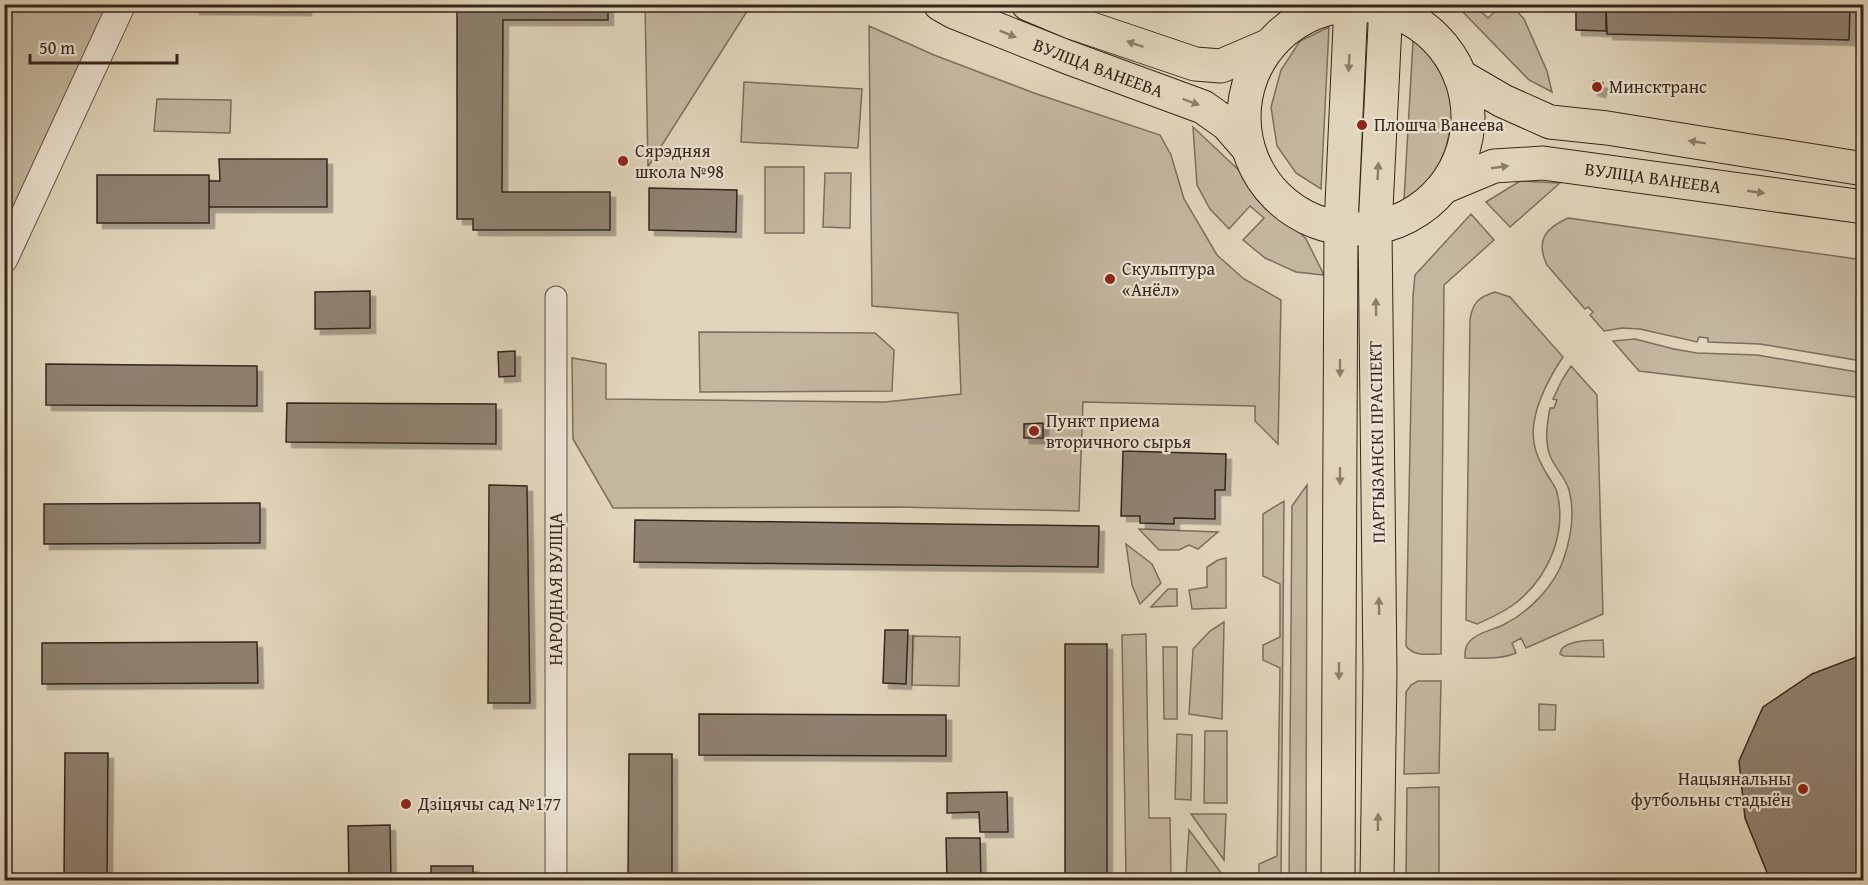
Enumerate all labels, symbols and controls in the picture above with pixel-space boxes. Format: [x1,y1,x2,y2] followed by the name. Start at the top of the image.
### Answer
[30,27,177,65] scale bar
[999,30,1017,39] one-way arrow
[1029,31,1167,104] street label: ВУЛІЦА ВАНЕЕВА
[39,34,75,61] text: 50 m
[1126,38,1144,48] one-way arrow
[1344,54,1353,73] one-way arrow
[1609,73,1707,100] place label: Минсктранс
[1590,80,1604,94] marker: Минсктранс
[1182,98,1200,108] one-way arrow
[1374,111,1504,138] place label: Плошча Ванеева
[1355,118,1369,132] marker: Плошча Ванеева
[635,137,724,185] place label: Сярэдняя школа №98
[1687,138,1706,147] one-way arrow
[616,154,630,168] marker: Сярэдняя школа №98
[1583,155,1723,200] street label: ВУЛІЦА ВАНЕЕВА
[1373,161,1382,180] one-way arrow
[1491,162,1510,171] one-way arrow
[1746,188,1765,197] one-way arrow
[1122,255,1215,303] place label: Скульптура «Анёл»
[1103,272,1117,286] marker: Скульптура «Анёл»
[1371,297,1381,316] one-way arrow
[1361,341,1392,544] street label: ПАРТЫЗАНСКІ ПРАСПЕКТ
[1335,359,1345,378] one-way arrow
[1046,407,1191,455] place label: Пункт приема вторичного сырья
[1027,424,1041,438] marker: Пункт приема вторичного сырья
[1335,466,1345,485] one-way arrow
[542,512,569,666] street label: НАРОДНАЯ ВУЛІЦА
[1374,597,1384,616] one-way arrow
[1334,661,1344,680] one-way arrow
[1631,765,1791,813] place label: Нацыянальны футбольны стадыён
[1796,782,1810,796] marker: Нацыянальны футбольны стадыён
[417,790,561,817] place label: Дзіцячы сад №177
[399,797,413,811] marker: Дзіцячы сад №177
[1373,813,1383,832] one-way arrow

